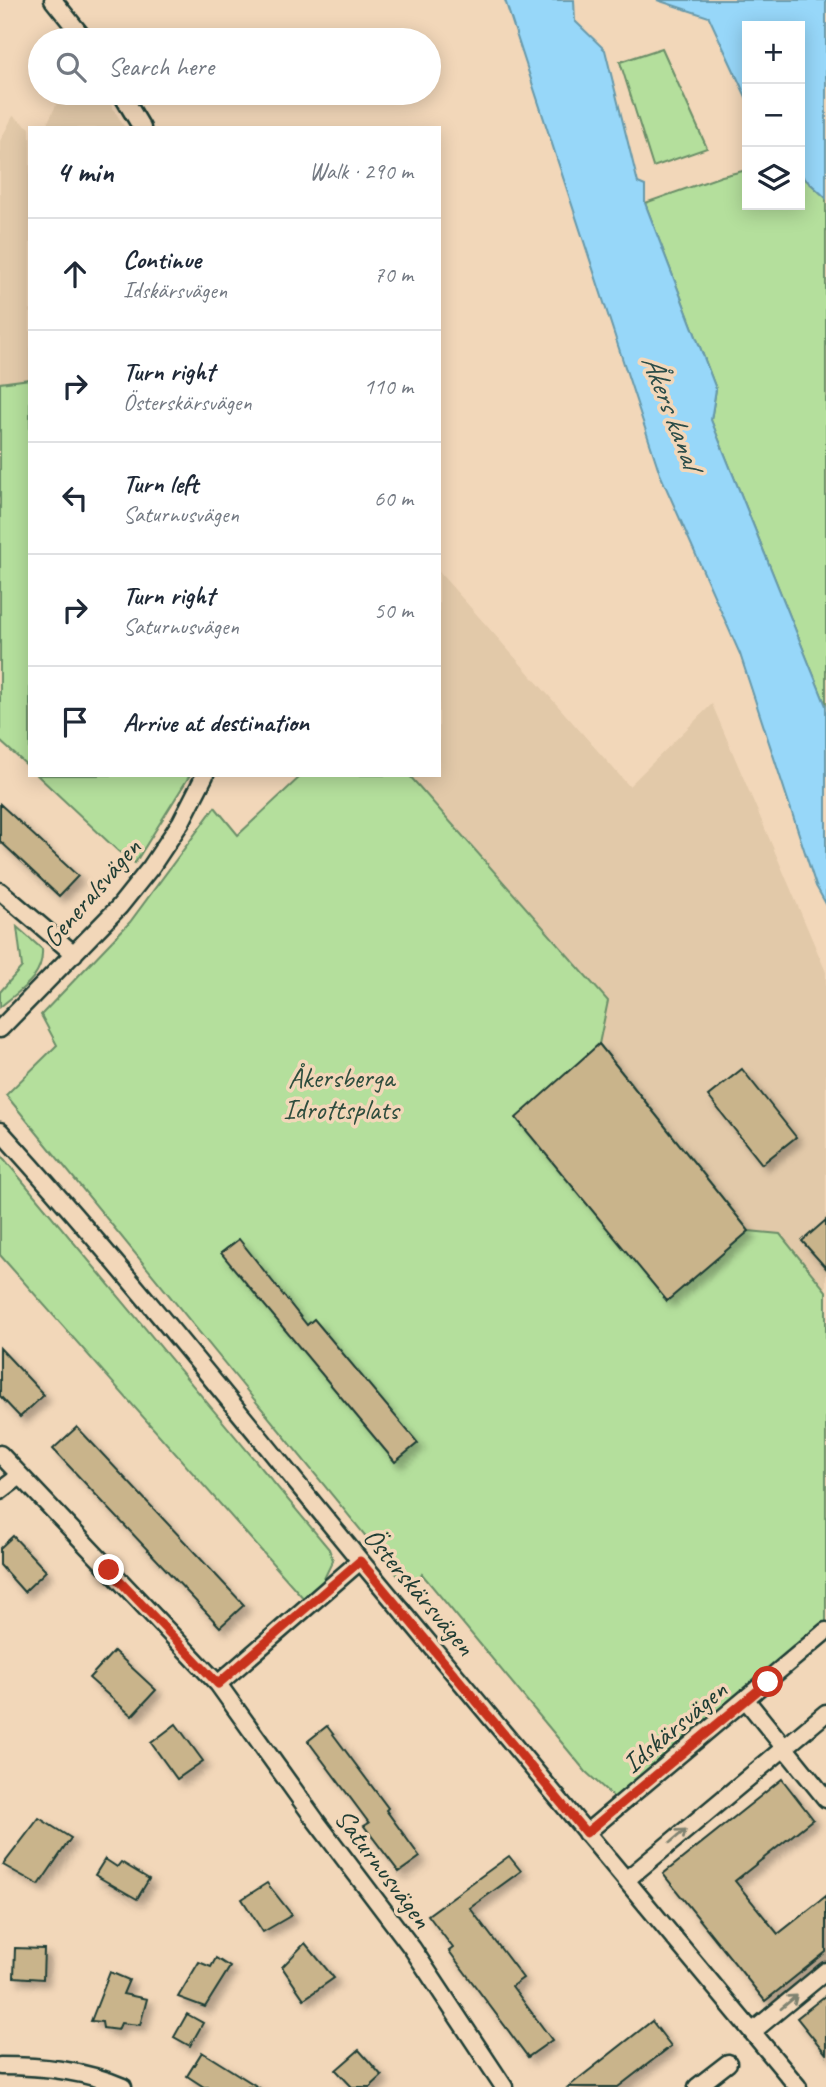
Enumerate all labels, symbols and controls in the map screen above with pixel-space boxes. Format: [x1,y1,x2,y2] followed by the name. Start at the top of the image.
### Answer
[742,21,805,210] map controls
[742,21,805,84] button: +
[28,28,441,105] search box
[52,48,90,86] icon: search
[108,50,214,83] text: Search here
[742,84,805,147] button: −
[742,147,805,210] button: layers
[56,153,113,191] text: 4 min
[309,157,413,186] text: Walk · 290 m
[123,243,201,276] text: Continue
[56,255,94,293] icon: ahead
[374,260,413,289] text: 70 m
[123,276,227,305] text: Idskärsvägen
[633,349,714,482] water label: Åkers kanal
[123,355,214,388] text: Turn right
[56,367,94,405] icon: right
[364,372,413,401] text: 110 m
[123,388,252,417] text: Österskärsvägen
[123,467,198,500] text: Turn left
[56,479,94,517] icon: left
[374,484,413,513] text: 60 m
[123,500,239,529] text: Saturnusvägen
[123,579,214,612] text: Turn right
[56,591,94,629] icon: right
[374,596,413,625] text: 50 m
[123,612,239,641] text: Saturnusvägen
[56,703,94,741] icon: arrive
[123,706,309,739] text: Arrive at destination
[34,830,149,954] street label: Generalsvägen
[283,1060,401,1127] park label: Åkersberga Idrottsplats
[356,1520,484,1663] street label: Österskärsvägen
[93,1554,124,1585] route end
[752,1666,783,1697] route start
[615,1672,734,1781] street label: Idskärsvägen
[327,1801,440,1935] street label: Saturnusvägen
[669,1828,687,1844] one-way arrow
[780,1994,798,2010] one-way arrow

